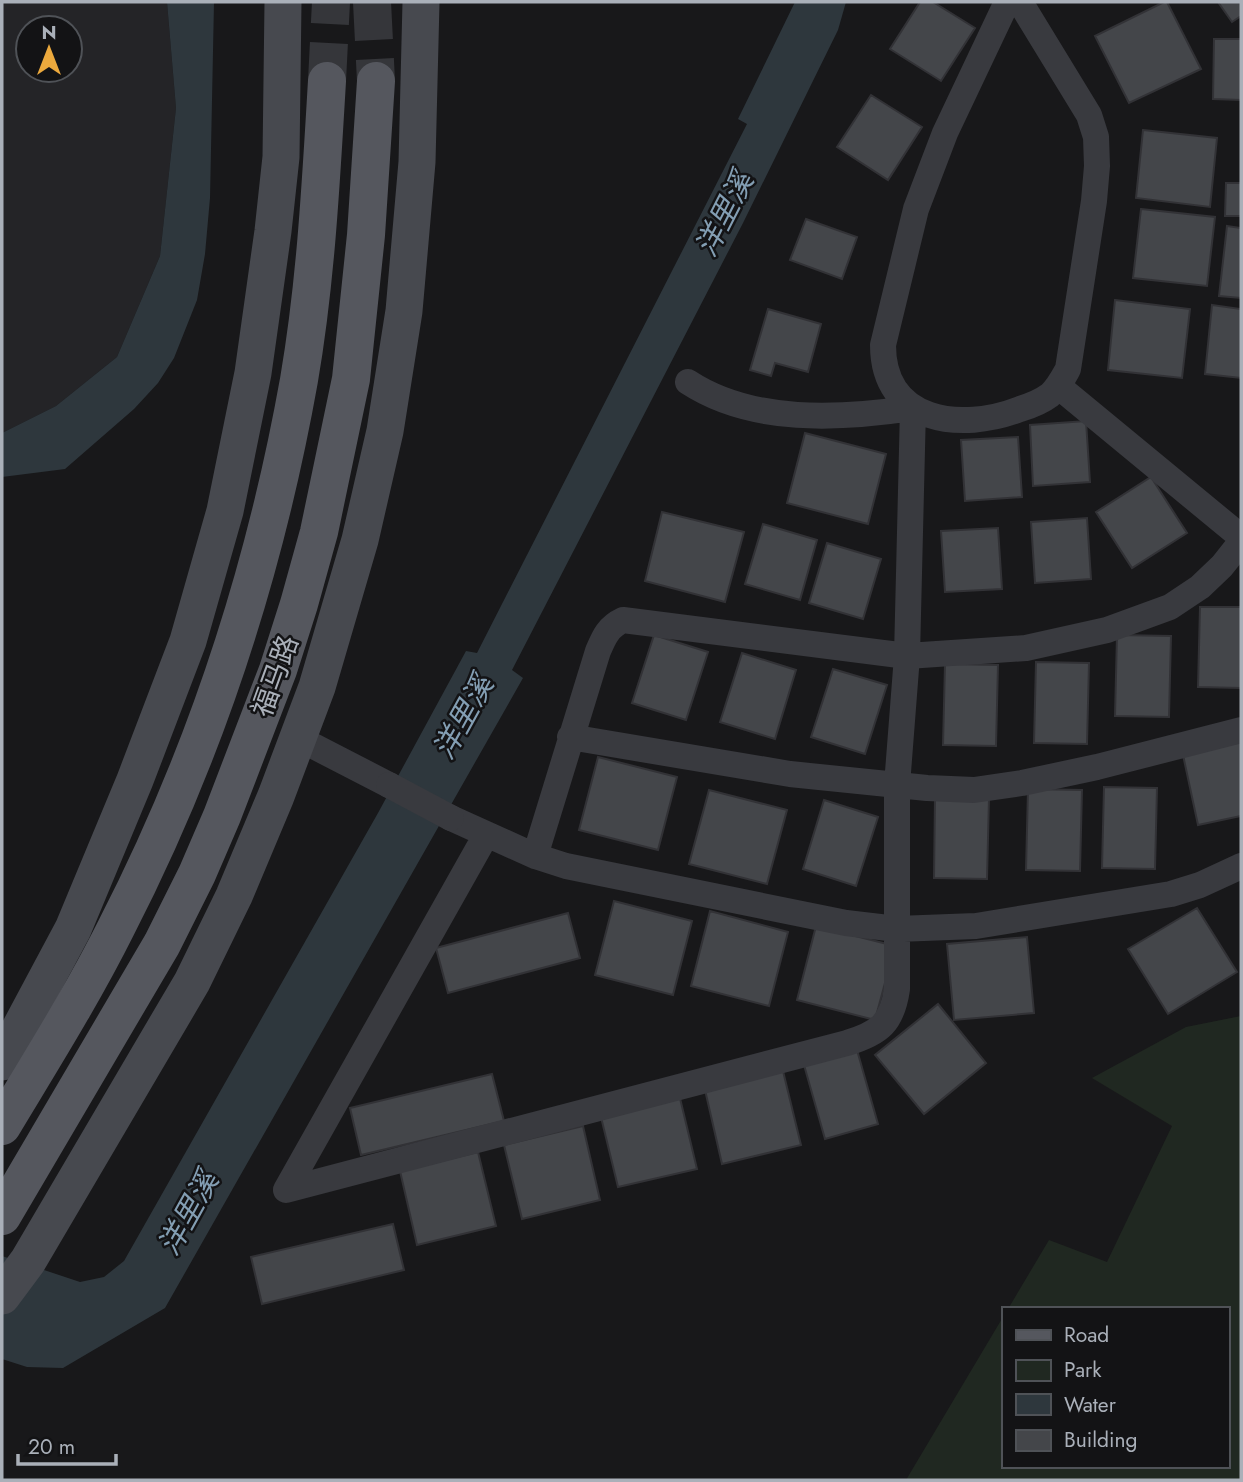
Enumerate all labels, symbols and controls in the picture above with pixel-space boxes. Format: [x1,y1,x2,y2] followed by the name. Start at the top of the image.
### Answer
[14,14,84,84] north arrow
[41,19,57,46] text: N
[684,161,765,264] water label: 洋里溪
[241,630,309,722] street label: 福马路
[422,665,505,767] water label: 洋里溪
[147,1161,230,1263] water label: 洋里溪
[1002,1307,1229,1468] legend
[1064,1320,1109,1350] text: Road
[1064,1355,1102,1385] text: Park
[1064,1390,1117,1420] text: Water
[18,1422,116,1466] scale bar
[1064,1425,1137,1455] text: Building
[28,1432,75,1462] text: 20 m

